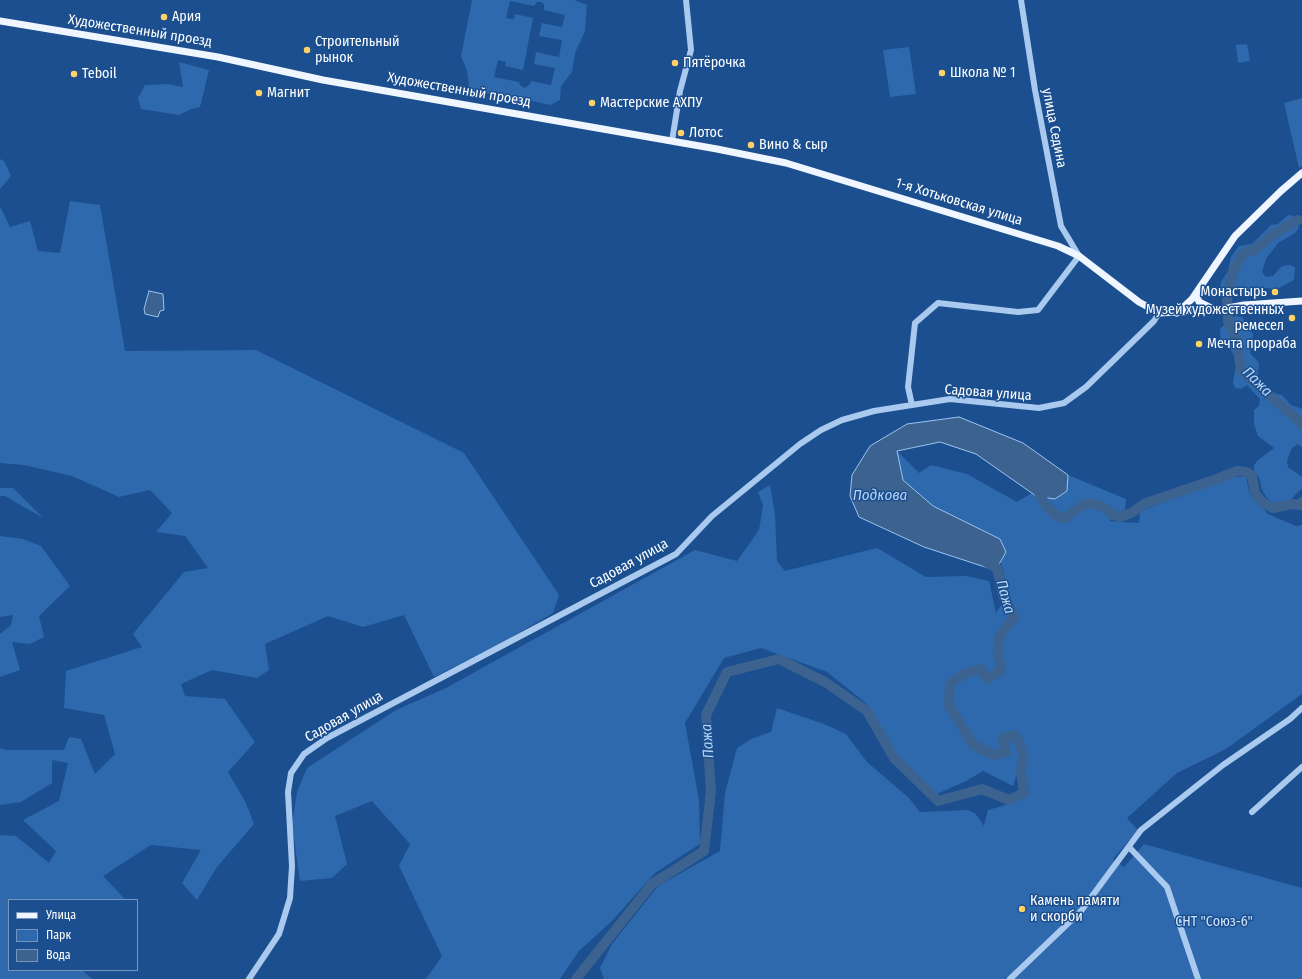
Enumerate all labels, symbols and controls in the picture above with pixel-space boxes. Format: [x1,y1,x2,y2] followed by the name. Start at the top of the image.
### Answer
[172,9,201,25] place label: Ария
[67,11,213,51] street label: Художественный проезд
[159,12,169,22] marker: Ария
[315,34,399,66] place label: Строительный рынок
[302,45,312,55] marker: Строительный рынок
[683,55,746,71] place label: Пятёрочка
[670,58,680,68] marker: Пятёрочка
[950,65,1015,81] place label: Школа № 1
[82,66,117,82] place label: Teboil
[937,68,947,78] marker: Школа № 1
[69,69,79,79] marker: Teboil
[386,69,532,111] street label: Художественный проезд
[267,85,310,101] place label: Магнит
[1038,87,1070,169] street label: улица Седина
[254,88,264,98] marker: Магнит
[600,95,702,111] place label: Мастерские АХПУ
[587,98,597,108] marker: Мастерские АХПУ
[689,125,723,141] place label: Лотос
[676,128,686,138] marker: Лотос
[759,137,828,153] place label: Вино & сыр
[746,140,756,150] marker: Вино & сыр
[894,175,1024,229] street label: 1-я Хотьковская улица
[1200,284,1267,300] place label: Монастырь
[1270,287,1280,297] marker: Монастырь
[1146,302,1284,334] place label: Музей художественных ремесел
[1287,313,1297,323] marker: Музей художественных ремесел
[1207,336,1297,352] place label: Мечта прораба
[1194,339,1204,349] marker: Мечта прораба
[1238,363,1276,401] water label: Пажа
[944,382,1032,404] street label: Садовая улица
[853,487,907,505] water label: Подкова
[587,535,671,593] street label: Садовая улица
[992,578,1018,616] water label: Пажа
[302,688,386,746] street label: Садовая улица
[698,723,718,759] water label: Пажа
[1030,893,1120,926] place label: Камень памяти и скорби
[8,899,138,971] legend
[1017,904,1027,914] marker: Камень памяти и скорби
[46,908,76,922] text: Улица
[1175,914,1253,930] park label: СНТ "Союз-6"
[46,928,71,942] text: Парк
[46,948,71,962] text: Вода

